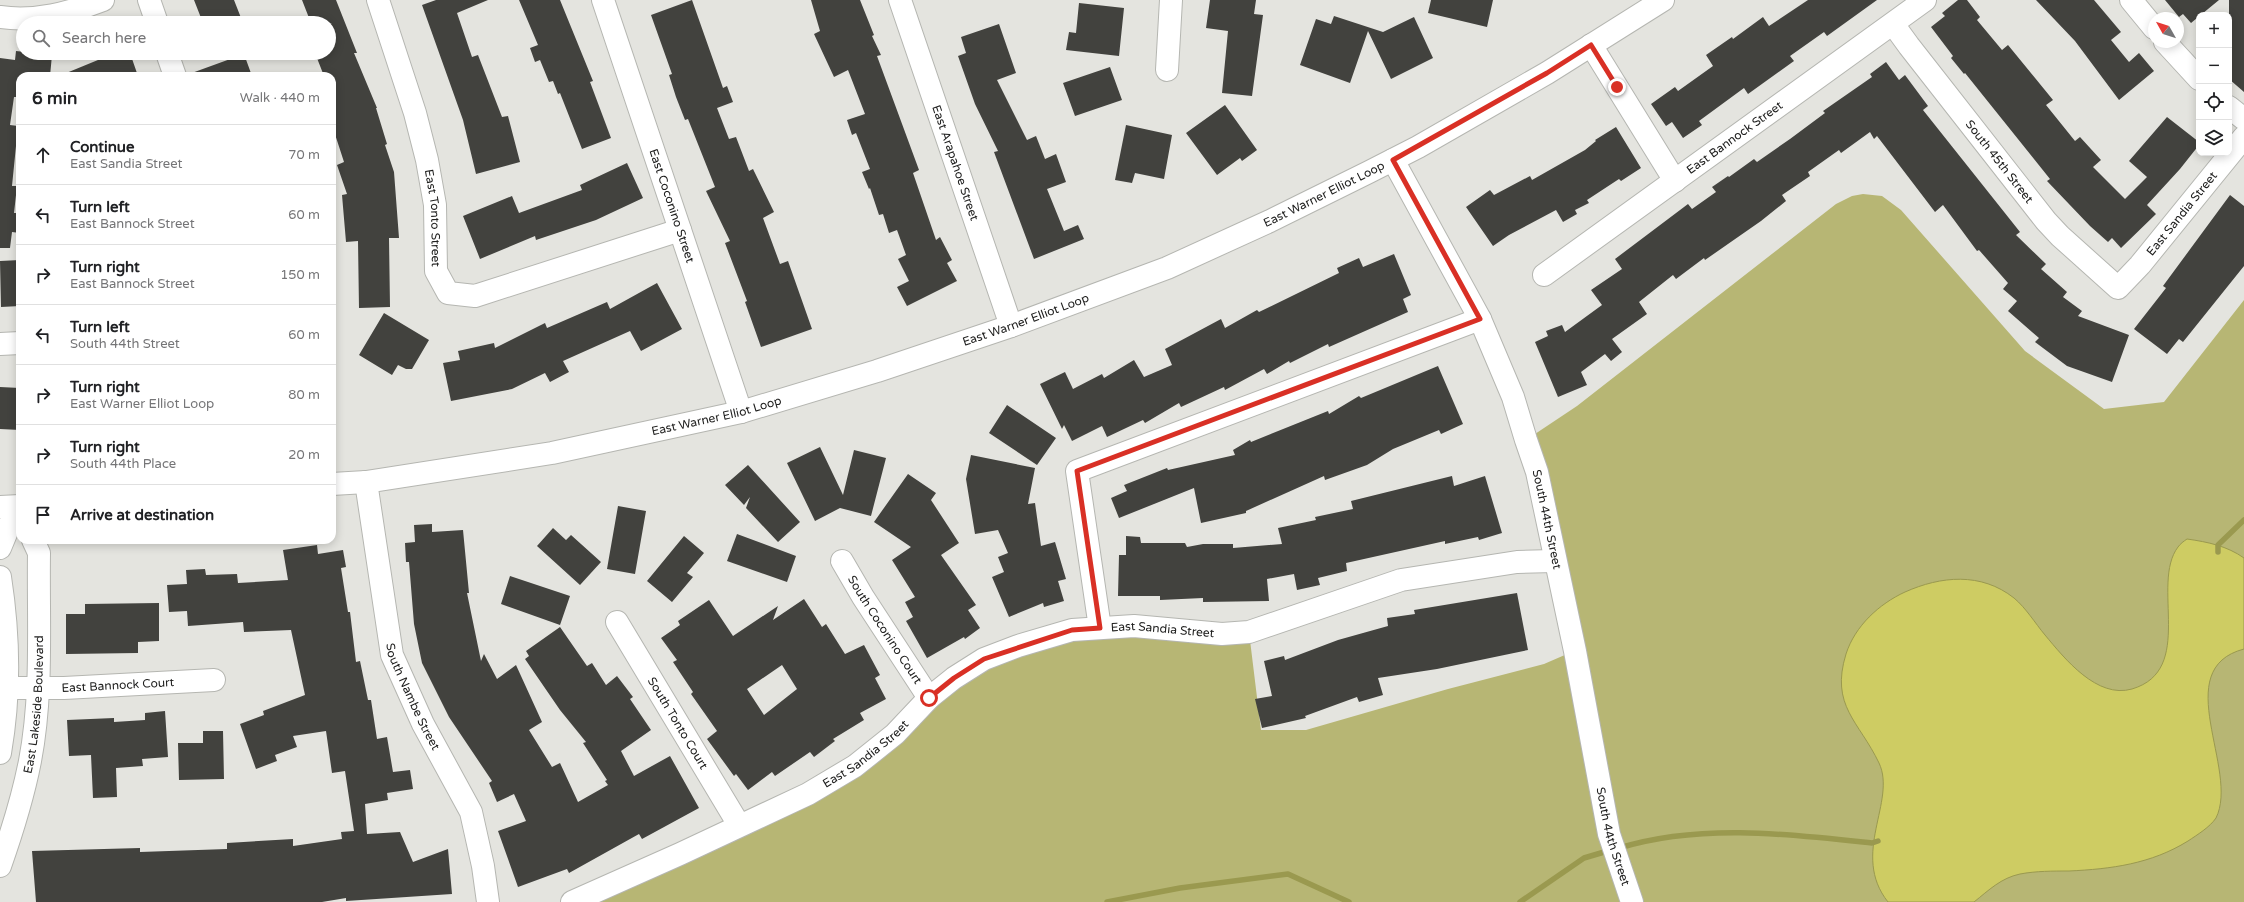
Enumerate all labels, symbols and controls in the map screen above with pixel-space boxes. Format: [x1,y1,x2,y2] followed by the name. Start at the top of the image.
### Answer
[2148,12,2184,48] north arrow
[2196,12,2232,156] map controls
[2196,12,2232,48] button: +
[16,16,336,60] search box
[30,27,52,49] icon: search
[62,29,146,47] text: Search here
[2196,48,2232,84] button: −
[1608,78,1626,96] route end
[2196,84,2232,120] button: locate
[32,88,77,109] text: 6 min
[240,90,320,106] text: Walk · 440 m
[1684,98,1786,177] street label: East Bannock Street
[929,103,982,223] street label: East Arapahoe Street
[1963,117,2037,206] street label: South 45th Street
[2196,120,2232,156] button: layers
[70,138,134,156] text: Continue
[32,144,54,166] icon: ahead
[288,147,320,163] text: 70 m
[646,147,698,265] street label: East Coconino Street
[70,156,183,172] text: East Sandia Street
[1261,158,1387,230] street label: East Warner Elliot Loop
[422,168,443,267] street label: East Tonto Street
[2144,168,2220,258] street label: East Sandia Street
[70,198,130,216] text: Turn left
[32,204,54,226] icon: left
[288,207,320,223] text: 60 m
[70,216,195,232] text: East Bannock Street
[70,258,140,276] text: Turn right
[32,264,54,286] icon: right
[280,267,320,283] text: 150 m
[70,276,195,292] text: East Bannock Street
[961,291,1091,349] street label: East Warner Elliot Loop
[70,318,130,336] text: Turn left
[32,324,54,346] icon: left
[288,327,320,343] text: 60 m
[70,336,180,352] text: South 44th Street
[70,378,140,396] text: Turn right
[32,384,54,406] icon: right
[288,387,320,403] text: 80 m
[650,393,783,438] street label: East Warner Elliot Loop
[70,396,214,412] text: East Warner Elliot Loop
[70,438,140,456] text: Turn right
[32,444,54,466] icon: right
[288,447,320,463] text: 20 m
[70,456,176,472] text: South 44th Place
[1530,468,1565,571] street label: South 44th Street
[32,504,54,526] icon: arrive
[70,506,214,524] text: Arrive at destination
[845,573,925,687] street label: South Coconino Court
[1110,619,1215,640] street label: East Sandia Street
[21,635,46,775] street label: East Lakeside Boulevard
[383,642,443,753] street label: South Nambe Street
[61,675,175,695] street label: East Bannock Court
[645,675,711,772] street label: South Tonto Court
[920,689,938,707] route start
[820,717,912,791] street label: East Sandia Street
[1593,786,1633,888] street label: South 44th Street

